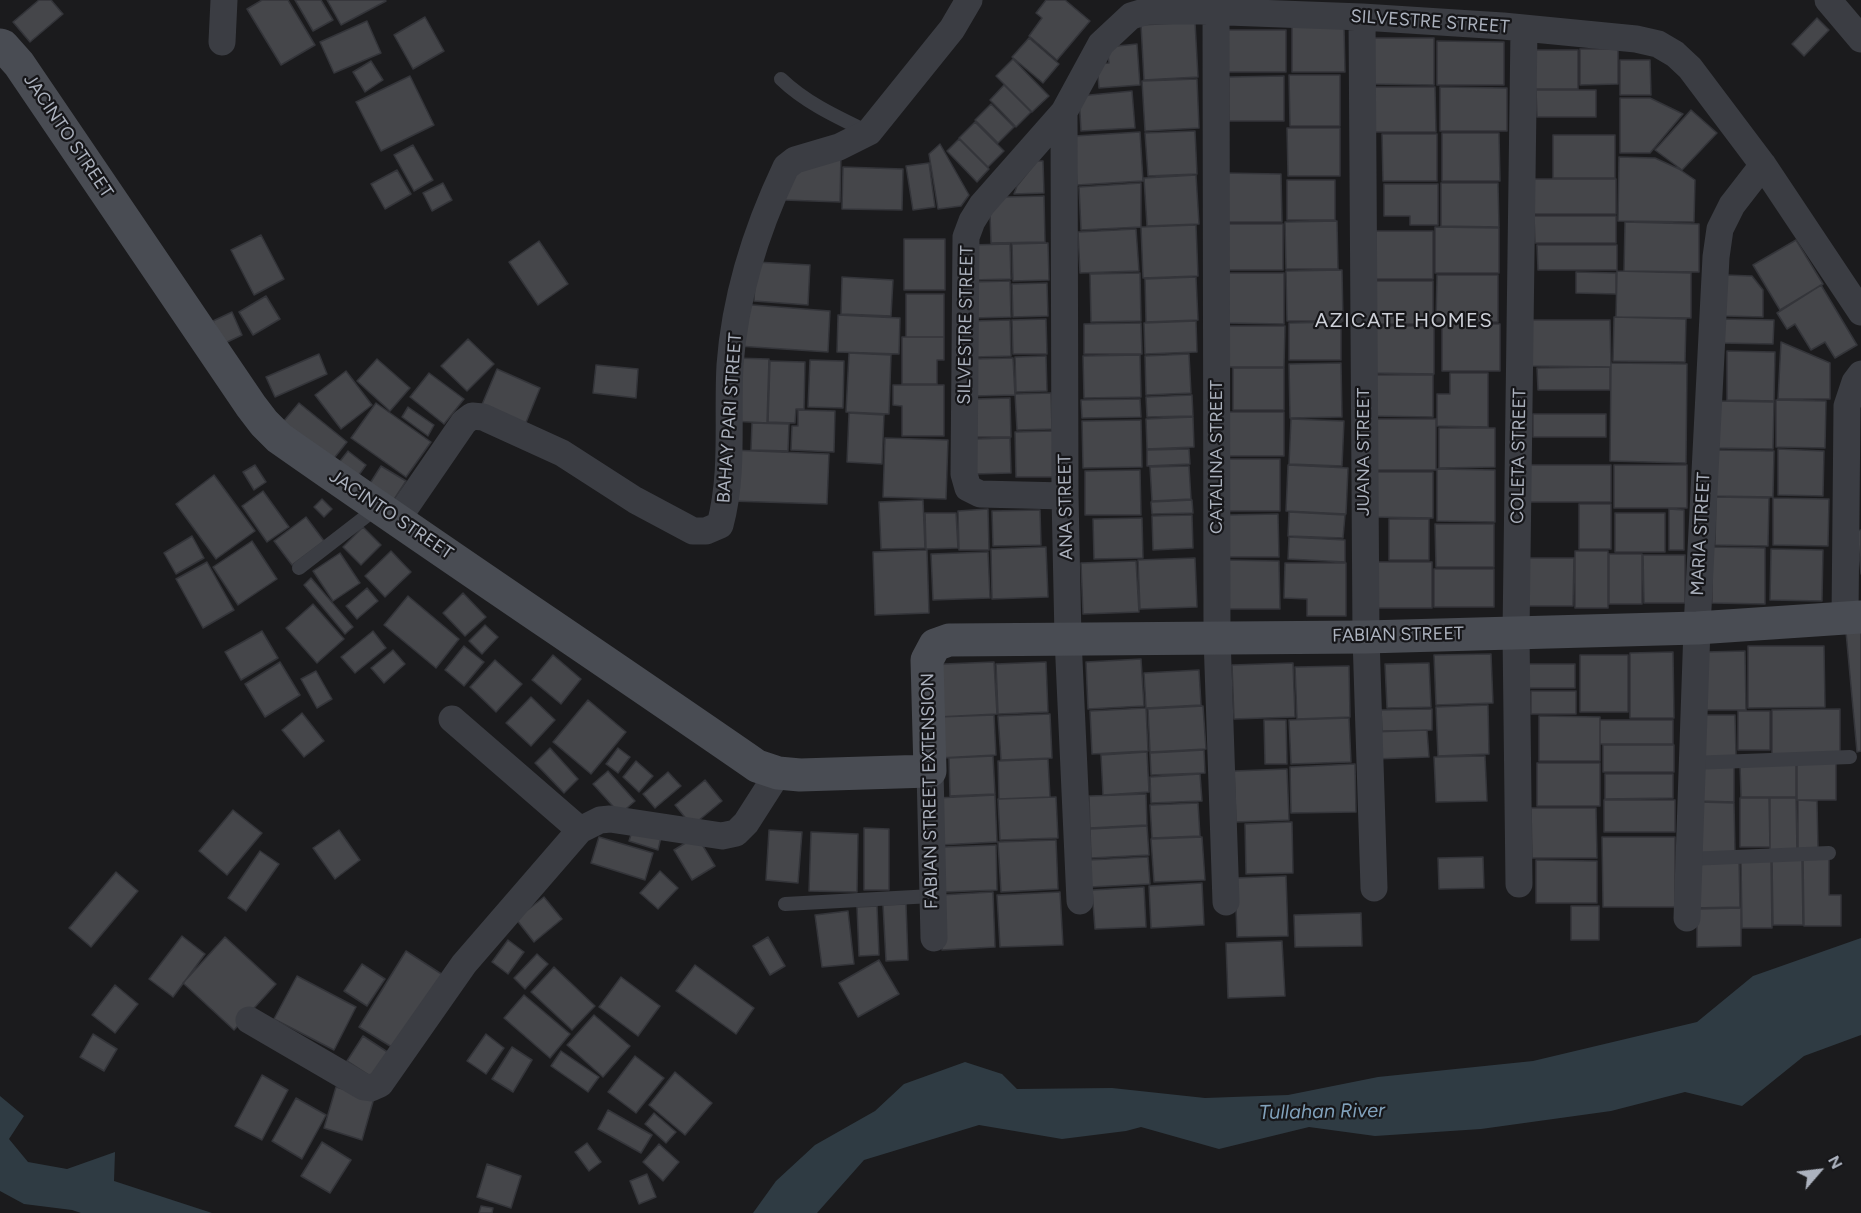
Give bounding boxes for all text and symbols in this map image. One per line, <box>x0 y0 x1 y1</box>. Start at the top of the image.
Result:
street label: SILVESTRE STREET <box>1350 6 1510 38</box>
street label: JACINTO STREET <box>19 70 117 202</box>
street label: SILVESTRE STREET <box>954 245 978 405</box>
district label: AZICATE HOMES <box>1315 309 1493 333</box>
street label: BAHAY PARI STREET <box>713 332 747 504</box>
street label: CATALINA STREET <box>1206 380 1228 534</box>
street label: JUANA STREET <box>1353 388 1375 516</box>
street label: COLETA STREET <box>1507 388 1531 524</box>
street label: ANA STREET <box>1054 454 1078 560</box>
street label: JACINTO STREET <box>325 466 457 564</box>
street label: MARIA STREET <box>1687 472 1715 596</box>
street label: FABIAN STREET <box>1332 623 1464 647</box>
street label: FABIAN STREET EXTENSION <box>917 673 943 909</box>
water label: Tullahan River <box>1259 1099 1385 1125</box>
north arrow <box>1789 1141 1849 1201</box>
text: N <box>1824 1152 1847 1172</box>

